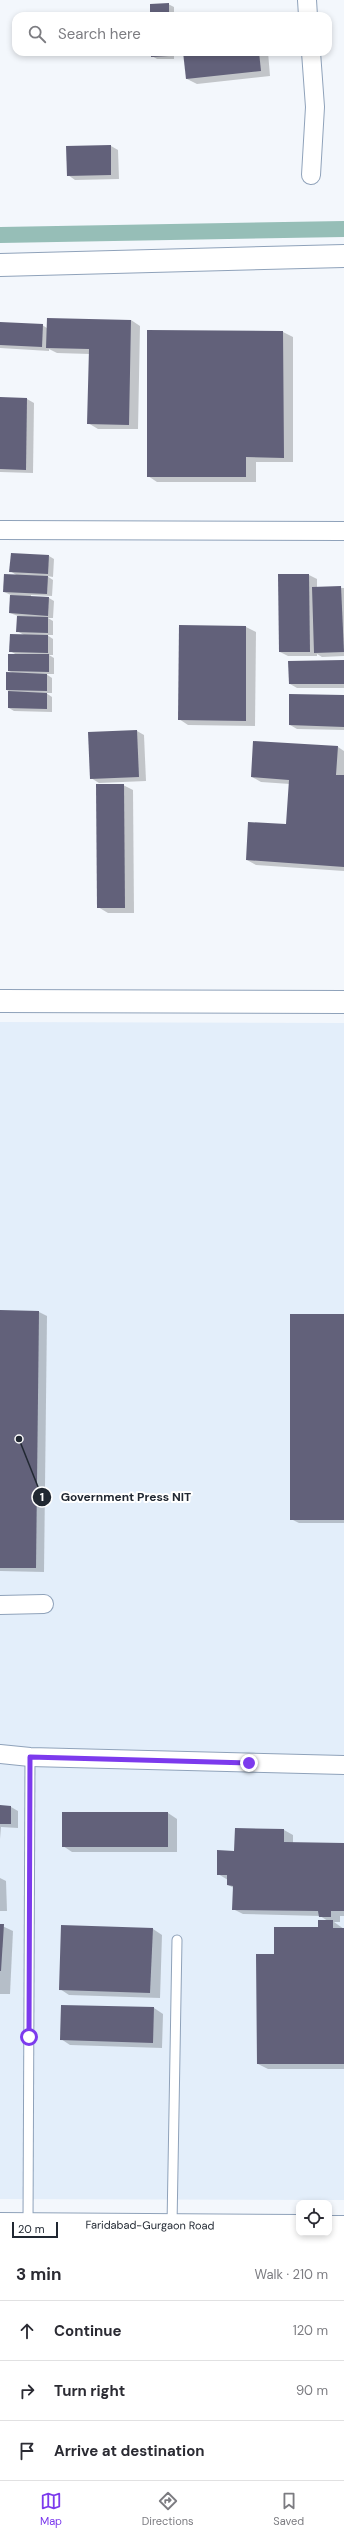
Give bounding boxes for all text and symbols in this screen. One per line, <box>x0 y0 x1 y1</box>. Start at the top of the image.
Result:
search box <box>12 12 332 56</box>
icon: search <box>26 23 48 45</box>
text: Search here <box>58 24 141 44</box>
callout: Government Press NIT <box>32 1485 199 1509</box>
text: 1 <box>40 1489 44 1505</box>
text: Government Press NIT <box>61 1489 191 1505</box>
route end <box>240 1754 258 1772</box>
route start <box>20 2028 38 2046</box>
map controls <box>296 2200 332 2236</box>
button: locate <box>296 2200 332 2236</box>
street label: Faridabad-Gurgaon Road <box>85 2218 215 2232</box>
scale bar <box>12 2220 58 2239</box>
text: 20 m <box>18 2222 44 2236</box>
text: 3 min <box>16 2263 61 2285</box>
text: Walk · 210 m <box>255 2266 328 2283</box>
icon: ahead <box>16 2320 38 2342</box>
text: Continue <box>54 2321 122 2341</box>
text: 120 m <box>293 2322 328 2339</box>
icon: right <box>16 2380 38 2402</box>
text: Turn right <box>54 2381 125 2401</box>
text: 90 m <box>296 2382 328 2399</box>
icon: arrive <box>16 2440 38 2462</box>
text: Arrive at destination <box>54 2441 205 2461</box>
tab: Map <box>40 2490 62 2528</box>
tab: Directions <box>142 2490 194 2528</box>
tab: Saved <box>273 2490 304 2528</box>

